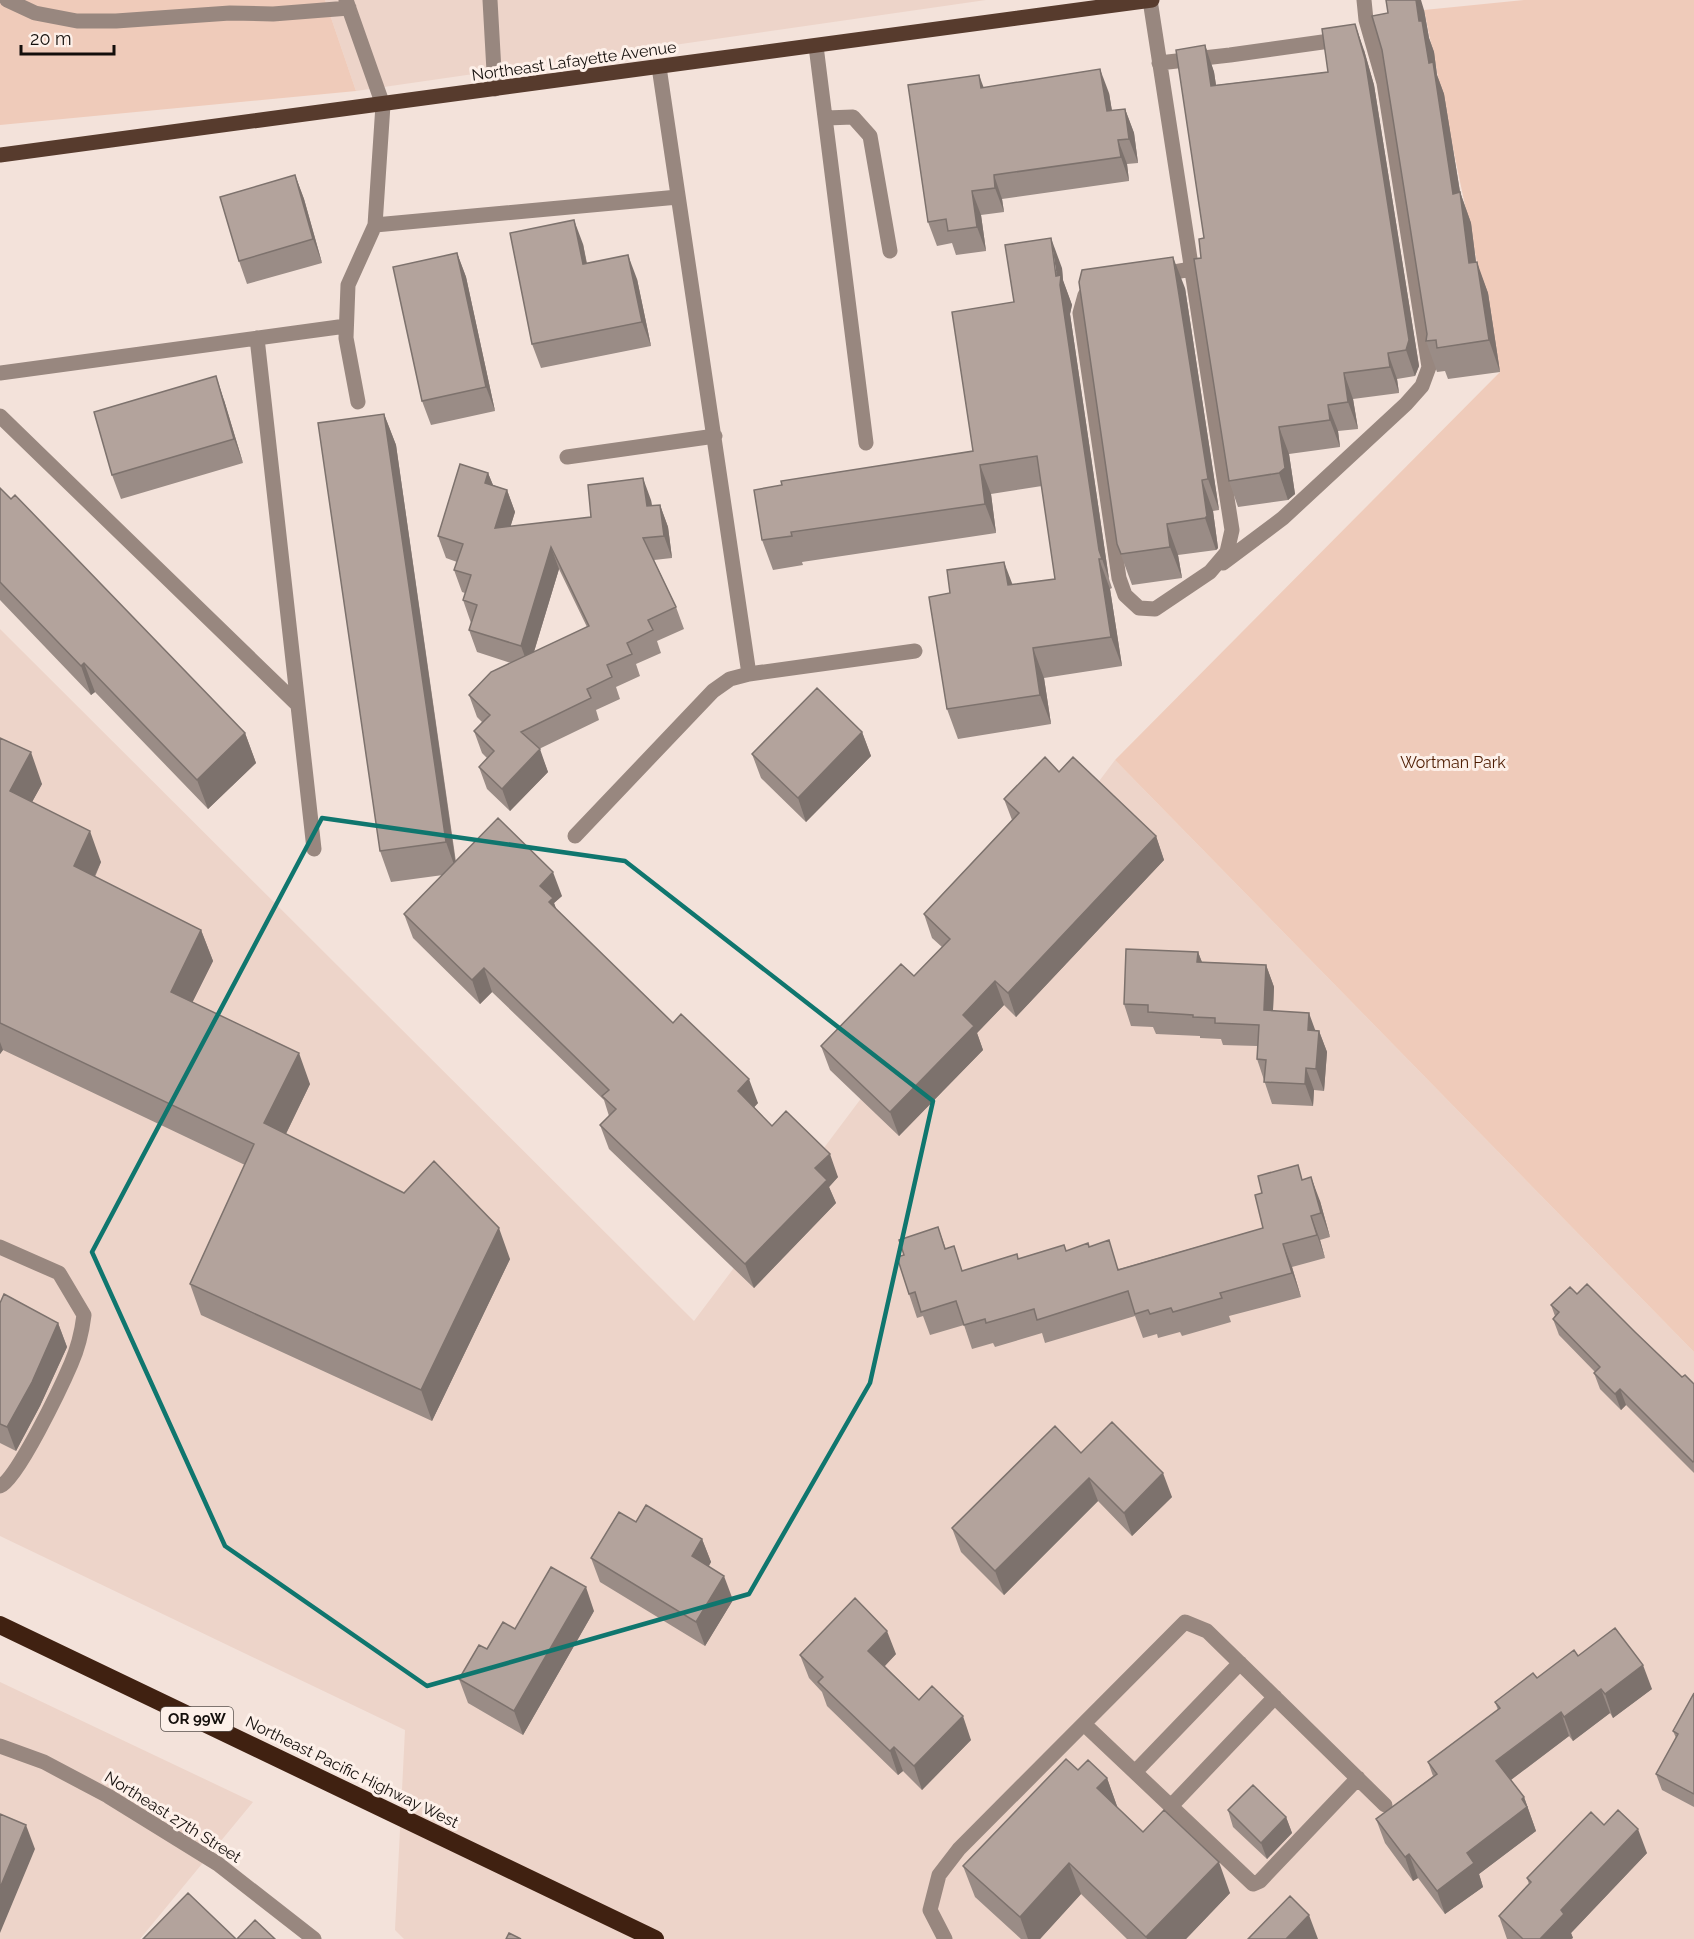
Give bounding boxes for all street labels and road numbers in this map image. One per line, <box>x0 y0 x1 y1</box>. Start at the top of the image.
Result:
street label: Northeast Lafayette Avenue <box>470 37 678 85</box>
road number: OR 99W <box>161 1707 233 1731</box>
street label: Northeast Pacific Highway West <box>242 1712 462 1832</box>
street label: Northeast 27th Street <box>101 1767 245 1867</box>

